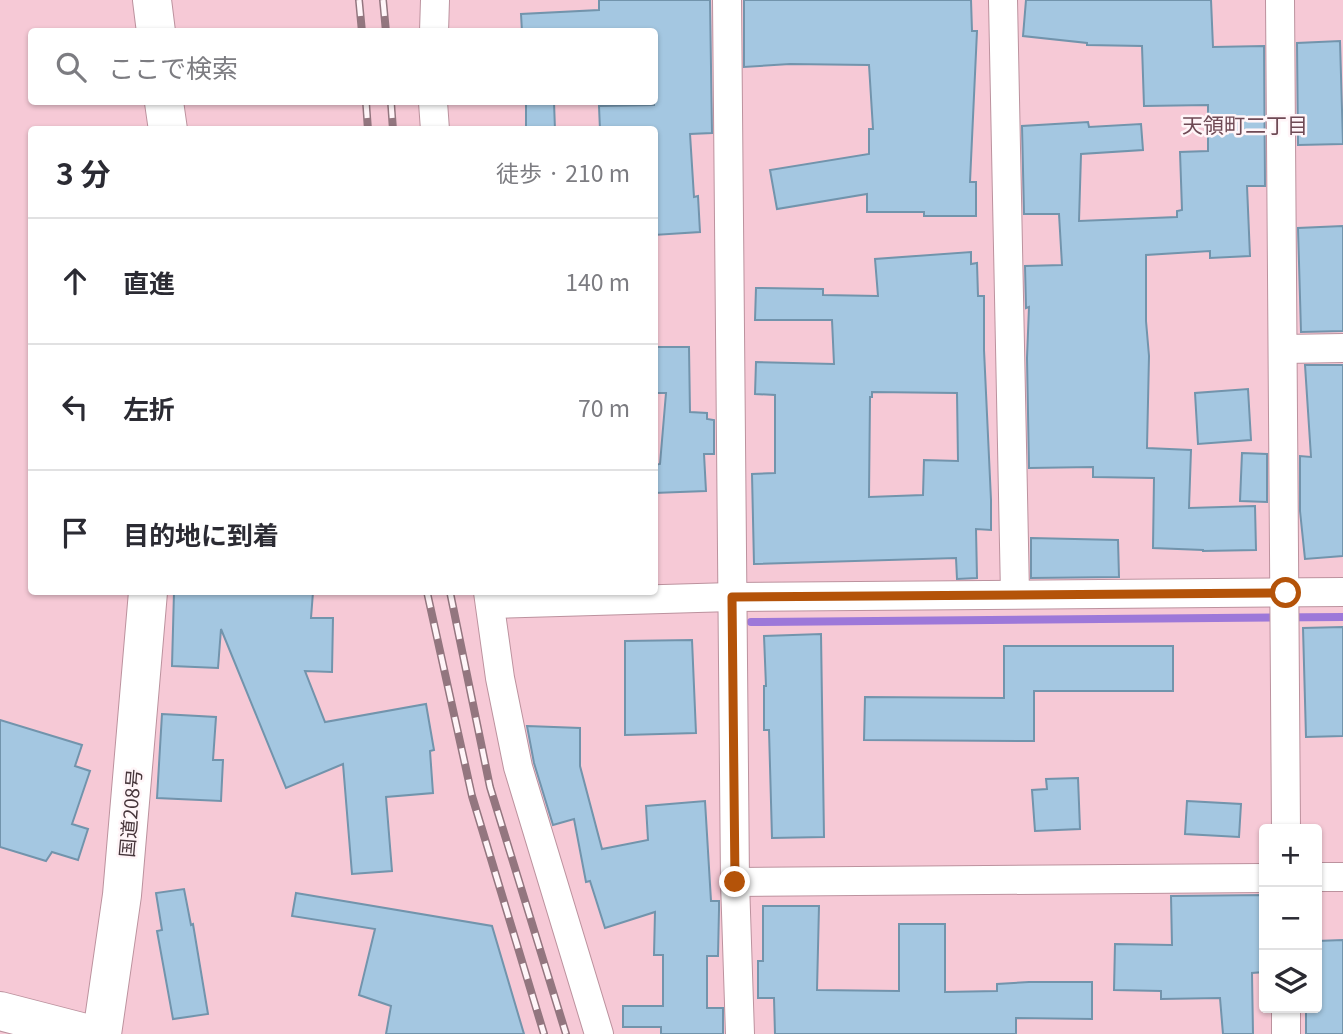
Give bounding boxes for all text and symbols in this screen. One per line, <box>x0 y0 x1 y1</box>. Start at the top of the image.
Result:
search box <box>28 28 658 105</box>
icon: search <box>52 48 90 86</box>
text: ここで検索 <box>108 48 238 85</box>
district label: 天領町二丁目 <box>1182 109 1308 139</box>
text: 3 分 <box>56 150 111 194</box>
text: 徒歩 · 210 m <box>496 155 630 189</box>
icon: ahead <box>56 262 94 300</box>
text: 直進 <box>123 263 175 300</box>
text: 140 m <box>565 264 630 298</box>
icon: left <box>56 388 94 426</box>
text: 左折 <box>123 389 175 426</box>
text: 70 m <box>578 390 630 424</box>
icon: arrive <box>56 514 94 552</box>
text: 目的地に到着 <box>123 515 279 552</box>
route start <box>1270 577 1301 608</box>
street label: 国道208号 <box>112 768 146 858</box>
map controls <box>1259 824 1322 1013</box>
button: + <box>1259 824 1322 887</box>
route end <box>719 866 750 897</box>
button: − <box>1259 887 1322 950</box>
button: layers <box>1259 950 1322 1013</box>

